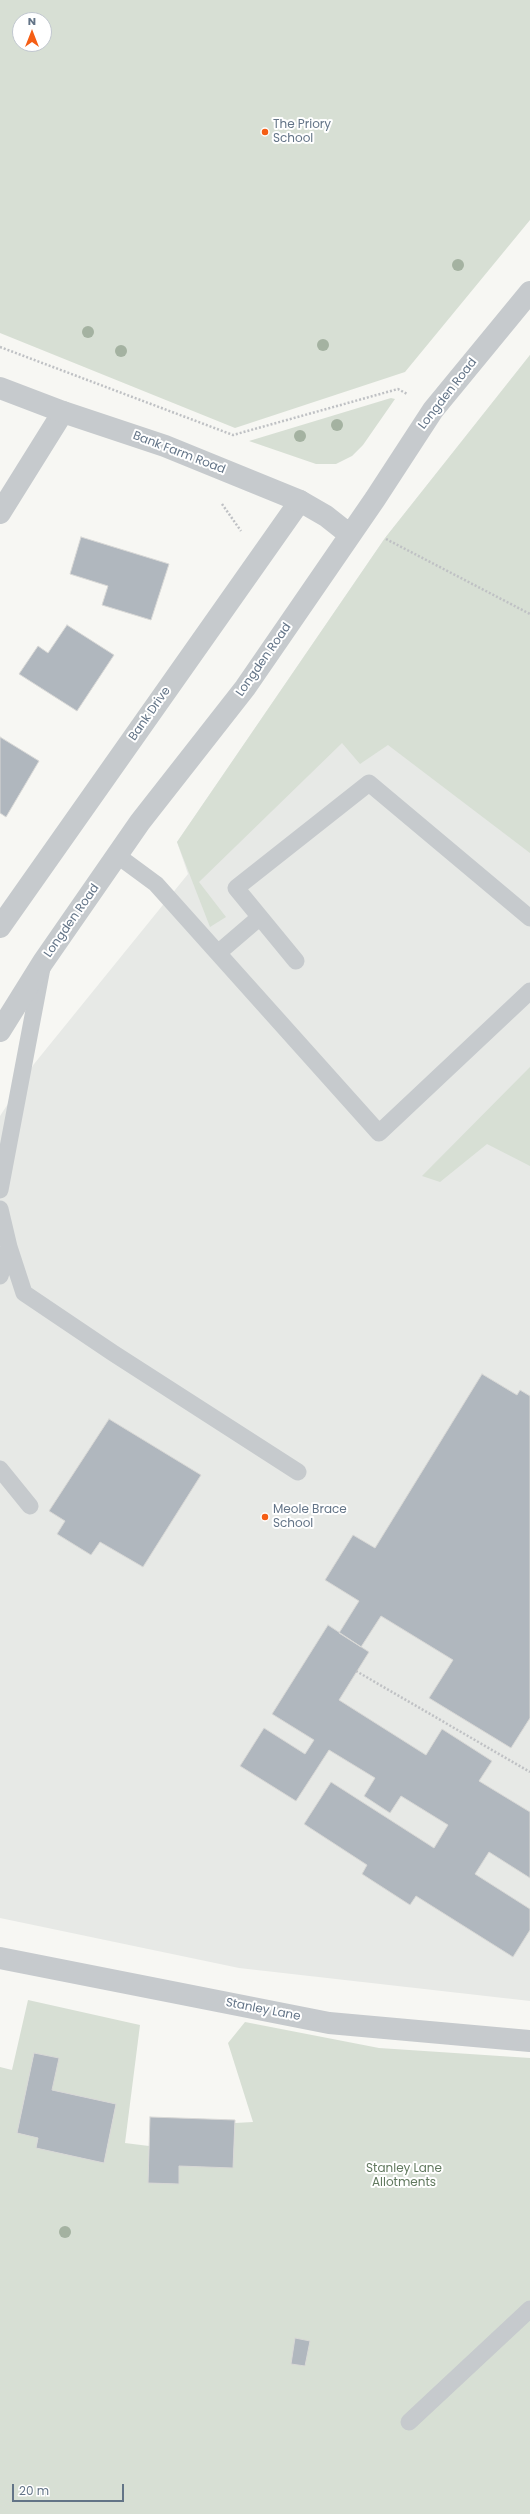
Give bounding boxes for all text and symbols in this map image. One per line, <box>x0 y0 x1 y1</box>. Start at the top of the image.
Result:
north arrow <box>12 12 52 52</box>
text: N <box>28 13 36 29</box>
place label: The Priory School <box>273 118 331 146</box>
marker: The Priory School <box>260 127 270 137</box>
street label: Longden Road <box>416 356 480 432</box>
street label: Bank Farm Road <box>131 429 227 477</box>
street label: Longden Road <box>233 621 295 699</box>
street label: Bank Drive <box>126 684 174 744</box>
street label: Longden Road <box>41 882 103 960</box>
place label: Meole Brace School <box>273 1503 347 1531</box>
marker: Meole Brace School <box>260 1512 270 1522</box>
street label: Stanley Lane <box>224 1996 302 2024</box>
park label: Stanley Lane Allotments <box>366 2162 442 2190</box>
scale bar <box>14 2476 126 2502</box>
text: 20 m <box>19 2482 49 2499</box>

